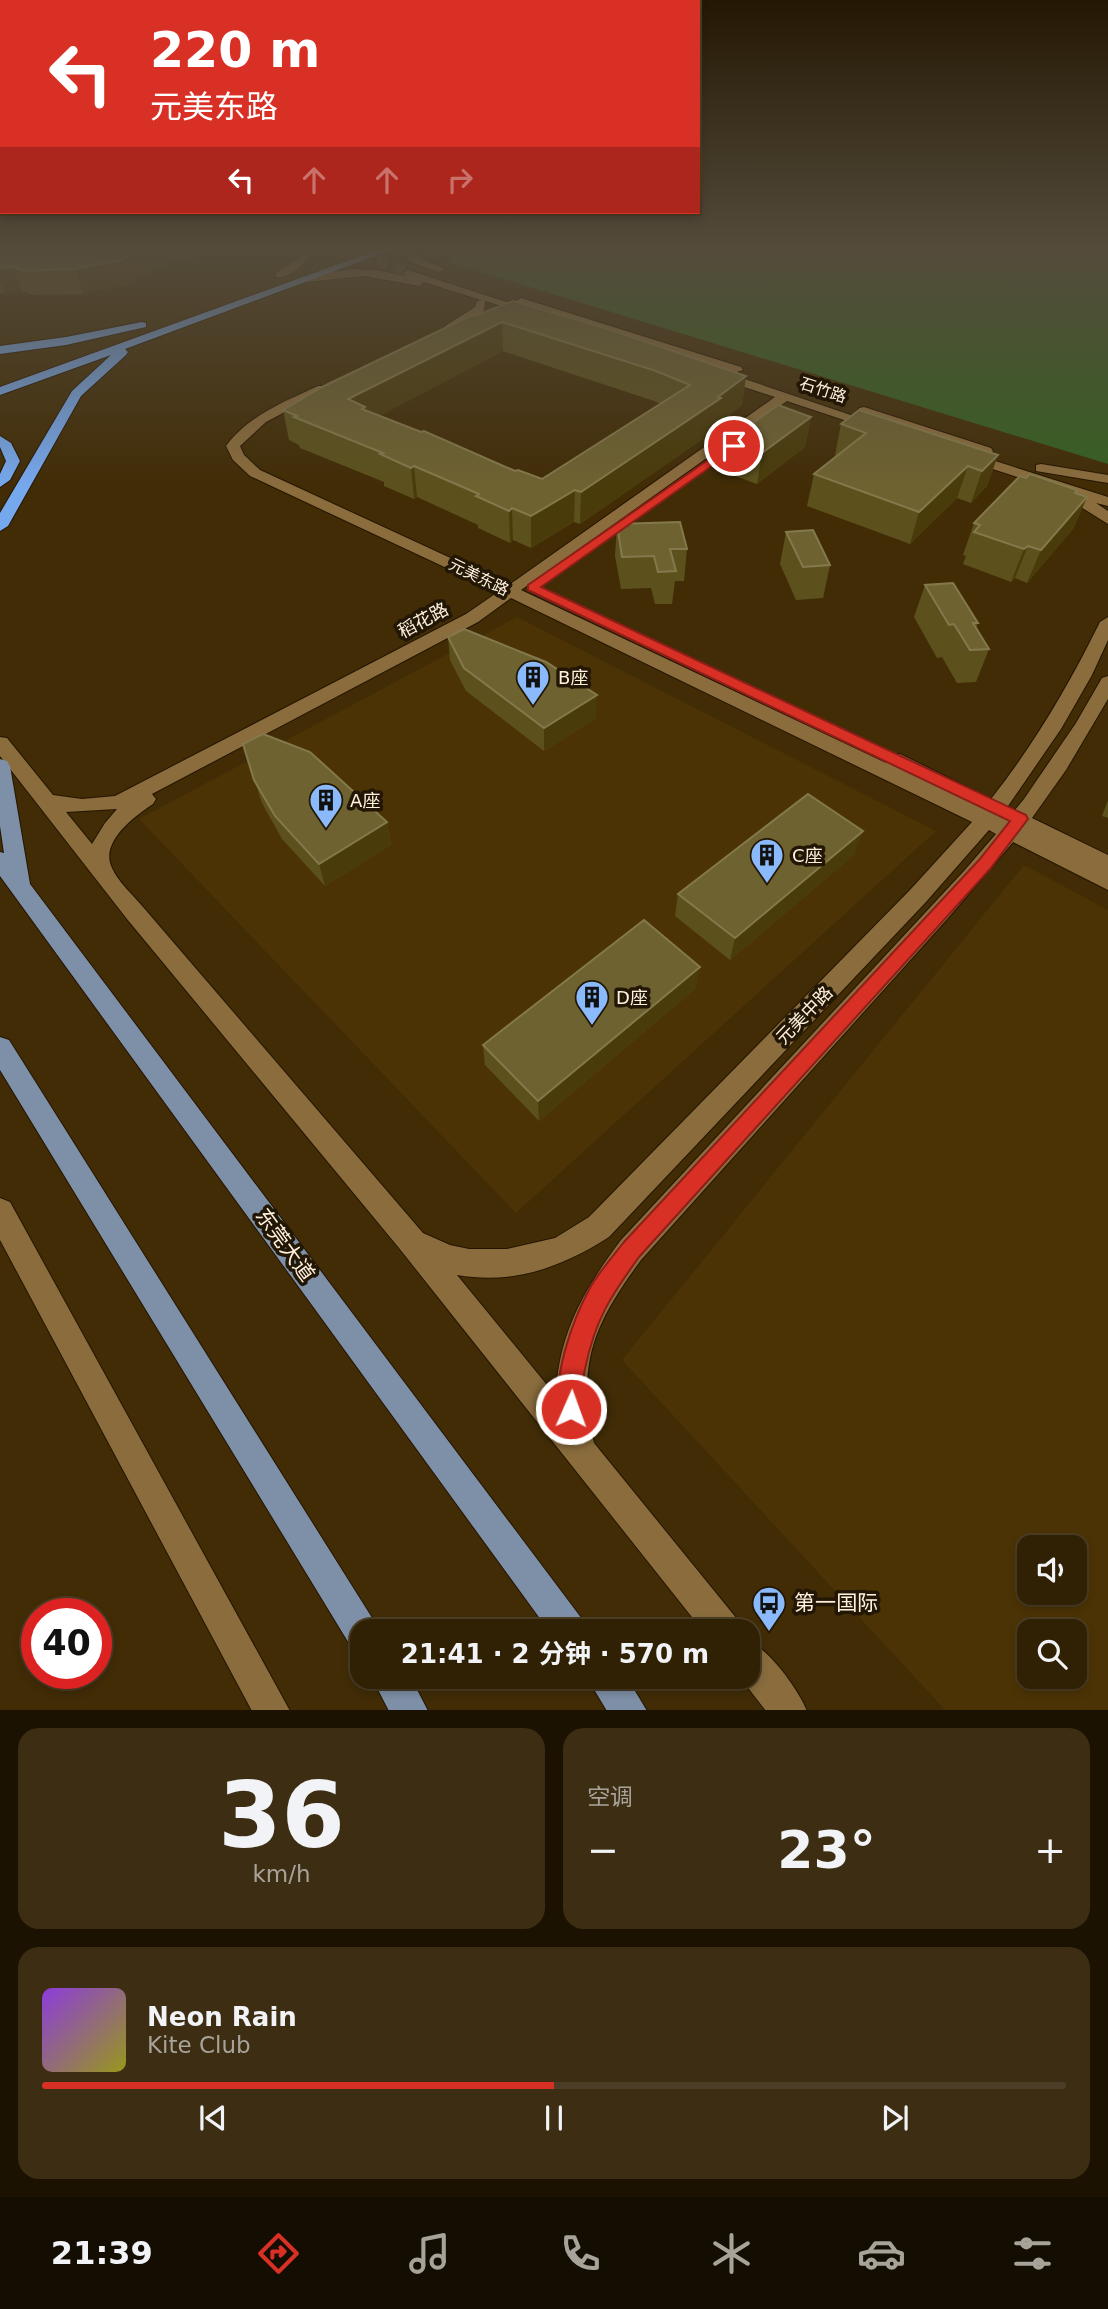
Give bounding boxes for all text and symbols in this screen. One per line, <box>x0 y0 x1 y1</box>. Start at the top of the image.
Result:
text: 220 m <box>150 22 320 79</box>
icon: left <box>35 28 126 119</box>
text: 元美东路 <box>150 88 278 126</box>
icon: left <box>222 161 260 199</box>
icon: ahead <box>295 161 333 199</box>
icon: ahead <box>368 161 406 199</box>
icon: right <box>441 161 479 199</box>
street label: 石竹路 <box>797 374 849 406</box>
pin <box>704 416 764 476</box>
icon: arrive <box>715 427 753 465</box>
street label: 元美东路 <box>446 554 512 600</box>
street label: 稻花路 <box>394 598 452 642</box>
building icon: B座 <box>514 658 552 707</box>
place label: B座 <box>558 667 588 688</box>
building icon: A座 <box>307 781 345 830</box>
place label: A座 <box>350 790 380 811</box>
building icon: C座 <box>748 836 786 885</box>
place label: C座 <box>792 845 823 866</box>
building icon: D座 <box>573 978 611 1027</box>
street label: 元美中路 <box>771 982 837 1048</box>
place label: D座 <box>616 987 648 1008</box>
street label: 东莞大道 <box>251 1204 319 1286</box>
position arrow <box>534 1372 608 1446</box>
map controls <box>1017 1535 1087 1689</box>
button: sound <box>1017 1535 1087 1605</box>
bus stop icon: 第一国际 <box>750 1584 788 1633</box>
place label: 第一国际 <box>794 1591 878 1615</box>
speed limit sign: 40 <box>21 1598 112 1689</box>
button: search <box>1017 1619 1087 1689</box>
text: 21:41 · 2 分钟 · 570 m <box>401 1639 709 1669</box>
text: 36 <box>218 1763 345 1868</box>
text: 空调 <box>587 1784 633 1810</box>
text: 23° <box>777 1820 876 1880</box>
text: − <box>587 1828 619 1872</box>
text: + <box>1034 1828 1066 1872</box>
text: km/h <box>252 1861 311 1887</box>
text: Neon Rain <box>147 2002 297 2032</box>
text: Kite Club <box>147 2032 251 2058</box>
icon: previous <box>194 2099 232 2137</box>
icon: pause <box>535 2099 573 2137</box>
icon: next <box>876 2099 914 2137</box>
icon: directions <box>254 2229 303 2278</box>
icon: music <box>405 2229 454 2278</box>
icon: phone <box>556 2229 605 2278</box>
icon: climate <box>707 2229 756 2278</box>
icon: car <box>857 2229 906 2278</box>
icon: filters <box>1008 2229 1057 2278</box>
text: 21:39 <box>51 2234 153 2272</box>

